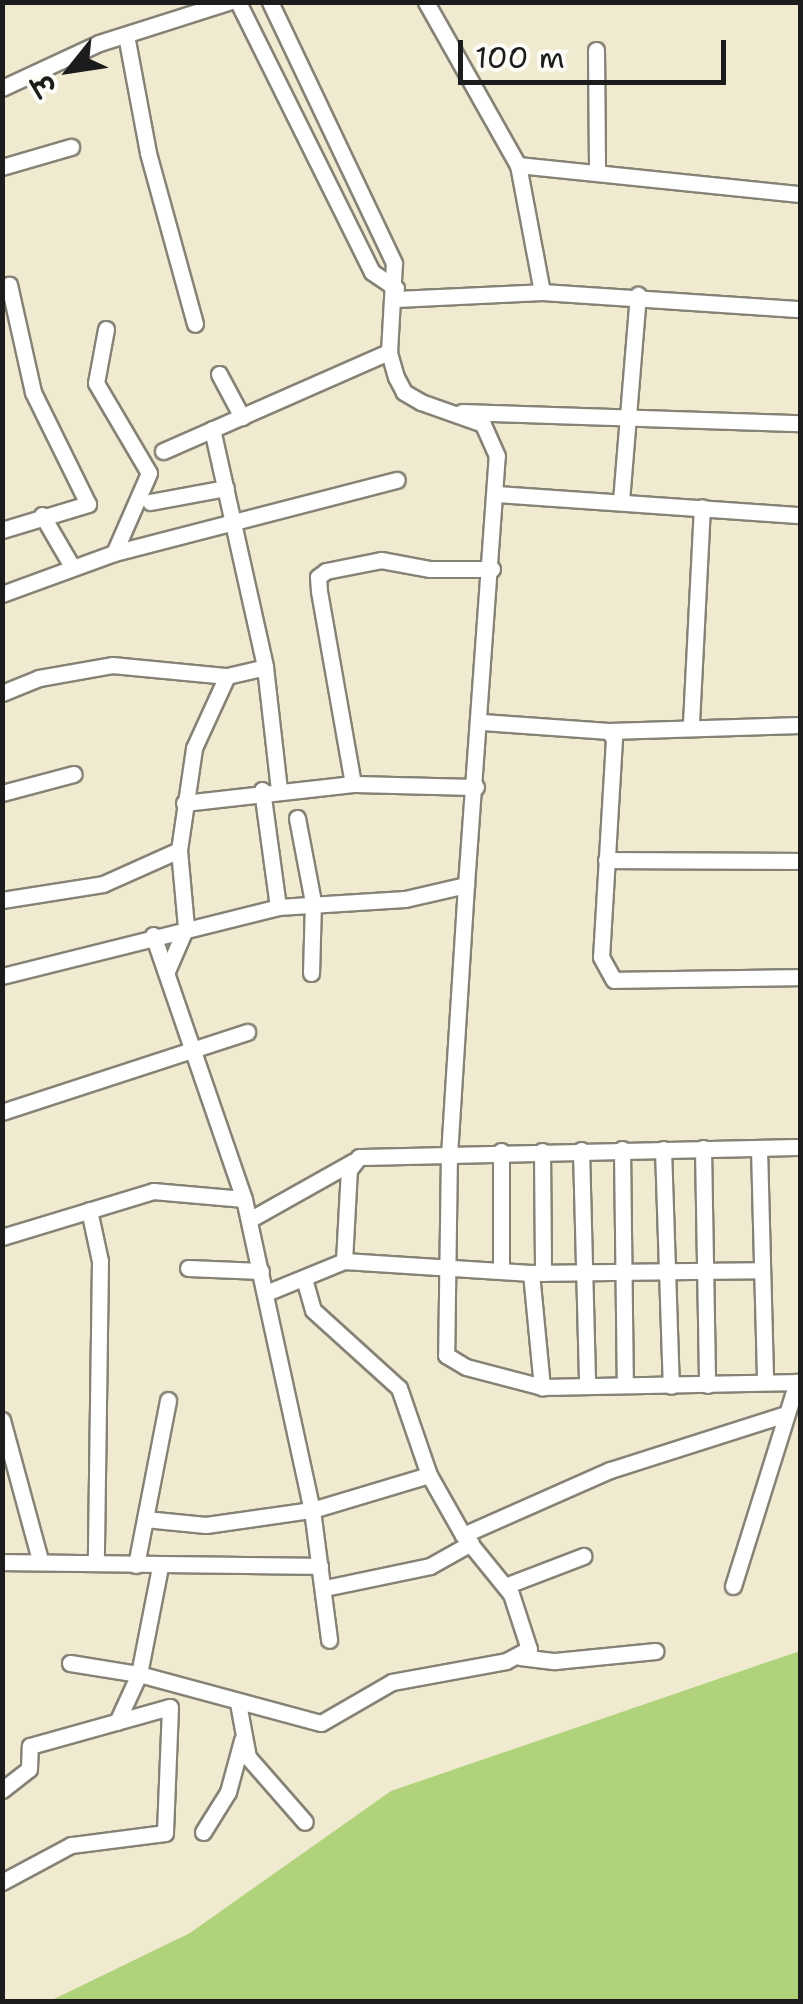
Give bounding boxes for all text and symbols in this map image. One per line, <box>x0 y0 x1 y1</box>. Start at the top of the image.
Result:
north arrow <box>20 20 120 120</box>
scale bar <box>463 20 730 82</box>
text: 100 m <box>475 37 565 78</box>
text: उ <box>23 67 65 103</box>

